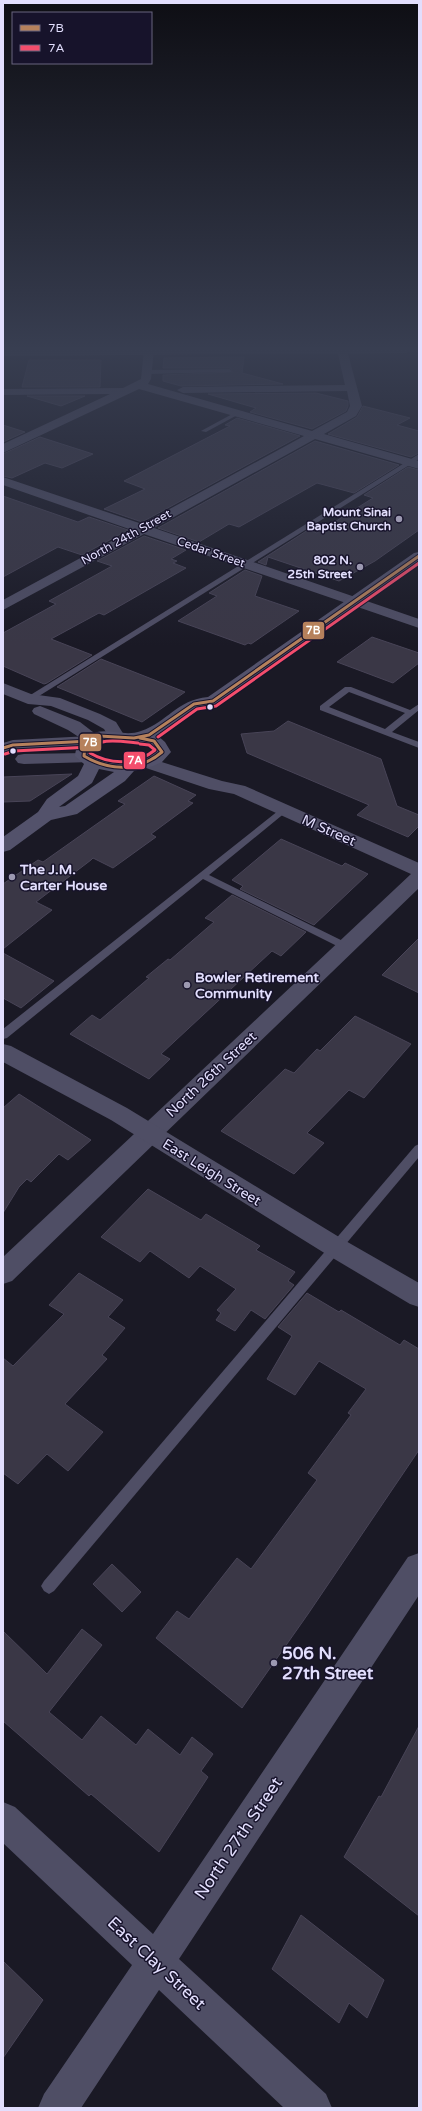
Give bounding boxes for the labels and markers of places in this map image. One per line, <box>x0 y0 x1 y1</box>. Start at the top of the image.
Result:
place label: Mount Sinai Baptist Church <box>306 505 391 534</box>
marker: Mount Sinai Baptist Church <box>394 514 404 524</box>
place label: 802 N. 25th Street <box>288 553 352 581</box>
marker: 802 N. 25th Street <box>355 562 365 572</box>
unlabelled marker <box>205 702 215 712</box>
unlabelled marker <box>8 746 18 756</box>
place label: The J.M. Carter House <box>19 861 107 894</box>
marker: The J.M. Carter House <box>7 872 17 882</box>
place label: Bowler Retirement Community <box>195 969 319 1002</box>
marker: Bowler Retirement Community <box>182 980 192 990</box>
place label: 506 N. 27th Street <box>282 1643 374 1684</box>
marker: 506 N. 27th Street <box>269 1658 279 1668</box>

